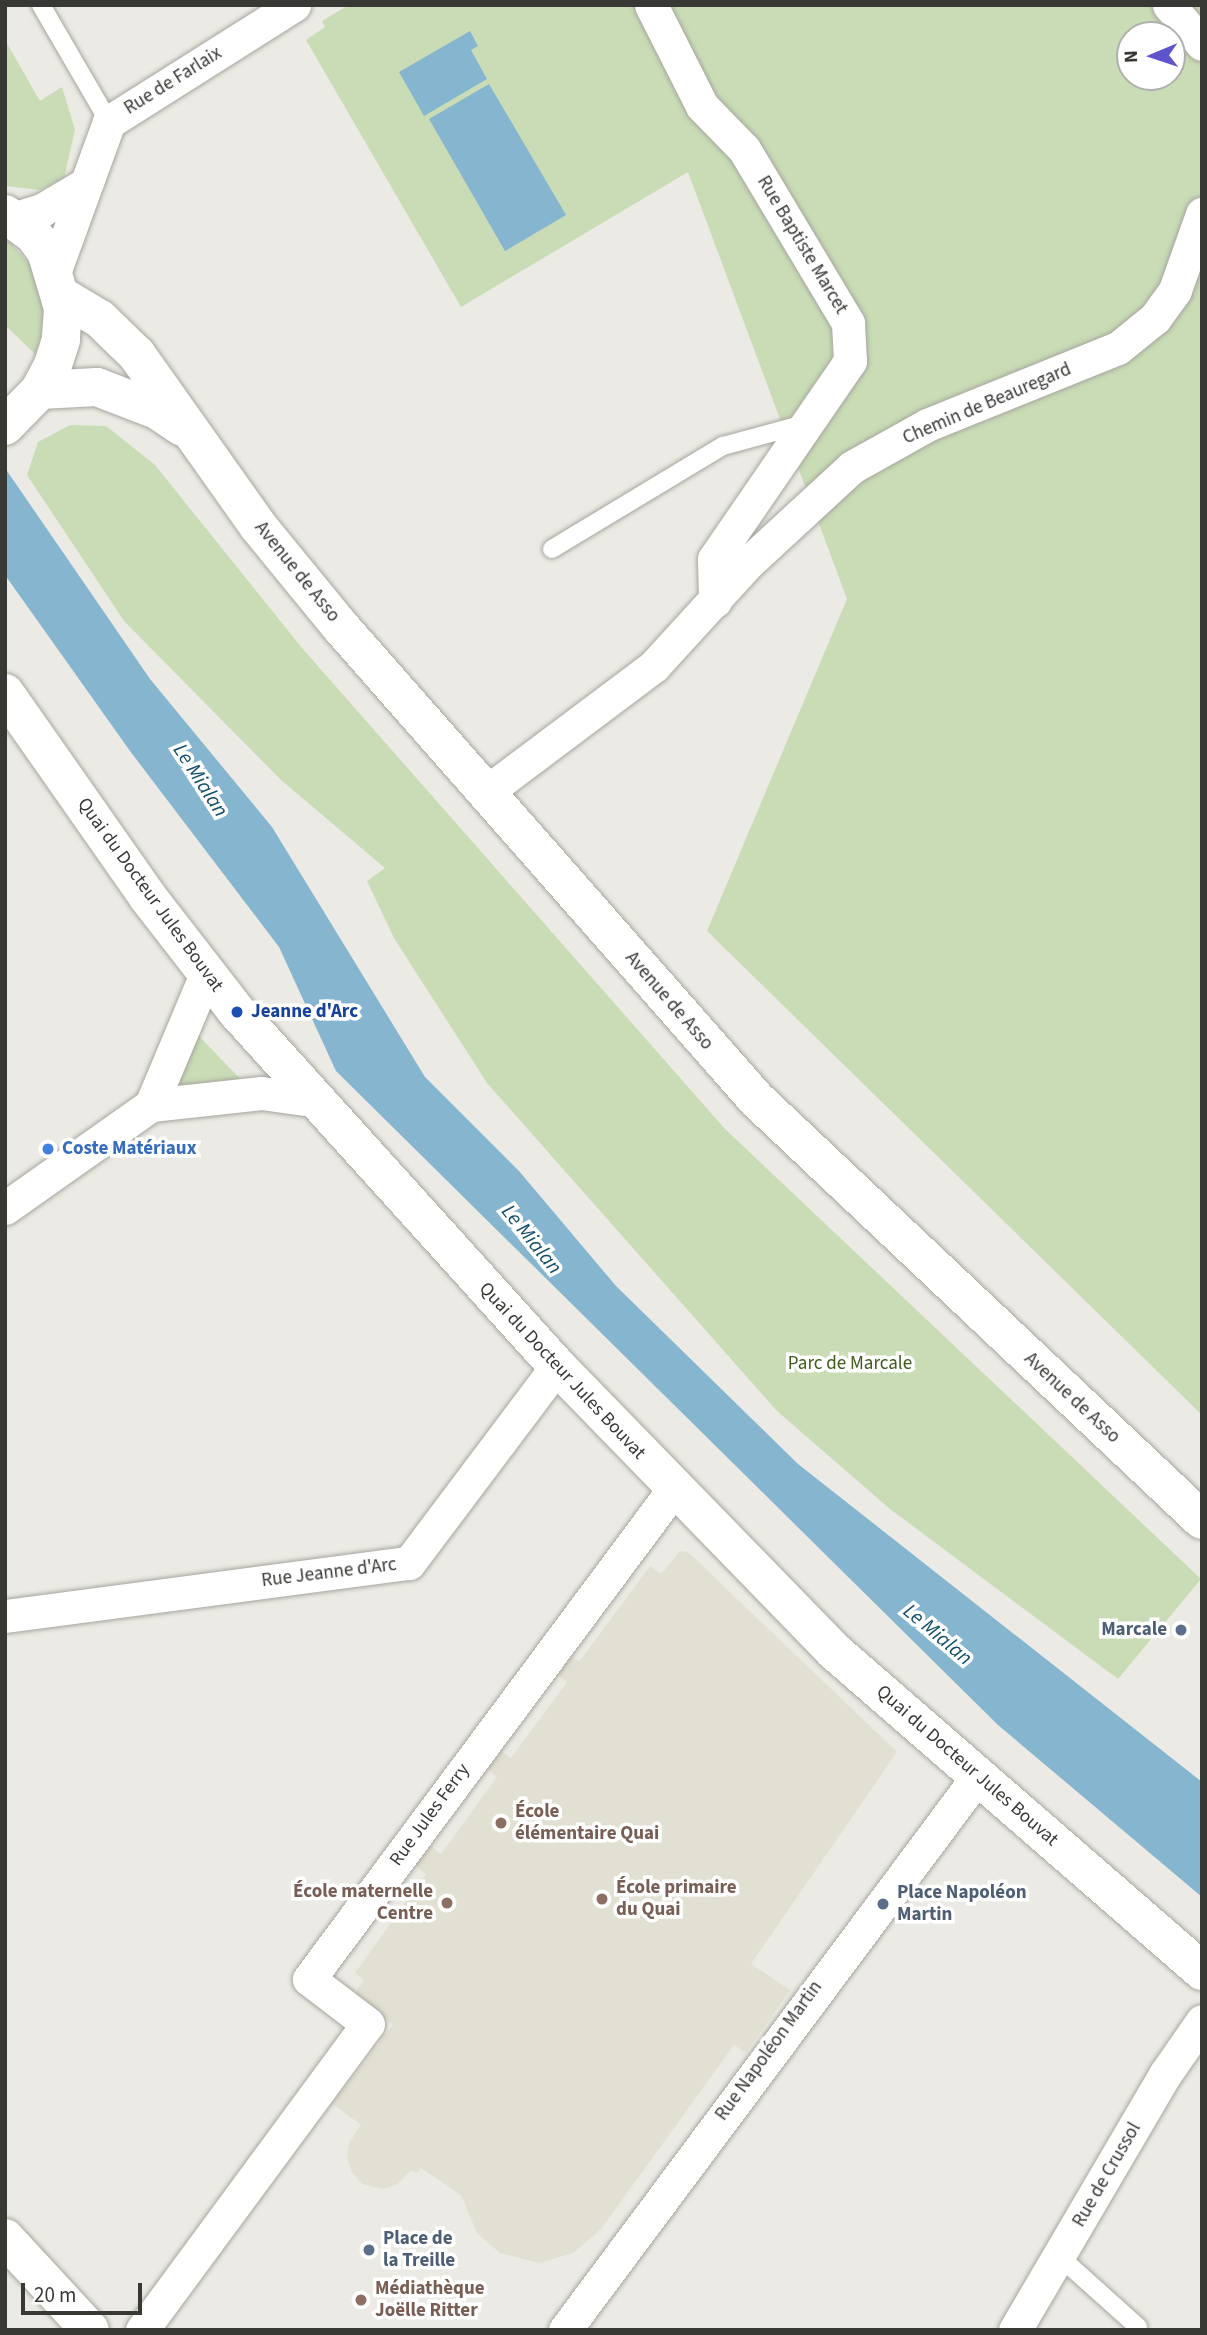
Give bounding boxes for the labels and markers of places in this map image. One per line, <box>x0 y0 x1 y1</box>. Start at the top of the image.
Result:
place label: Jeanne d'Arc <box>251 1001 358 1023</box>
marker: Jeanne d'Arc <box>229 1004 245 1020</box>
place label: Coste Matériaux <box>62 1138 196 1160</box>
marker: Coste Matériaux <box>40 1141 56 1157</box>
place label: Marcale <box>1101 1619 1167 1641</box>
marker: Marcale <box>1173 1622 1189 1638</box>
place label: École élémentaire Quai <box>515 1801 659 1845</box>
marker: École élémentaire Quai <box>493 1815 509 1831</box>
place label: École primaire du Quai <box>616 1877 737 1921</box>
place label: École maternelle Centre <box>293 1881 433 1925</box>
place label: Place Napoléon Martin <box>897 1882 1027 1926</box>
marker: École primaire du Quai <box>594 1891 610 1907</box>
marker: École maternelle Centre <box>439 1895 455 1911</box>
marker: Place Napoléon Martin <box>875 1896 891 1912</box>
place label: Place de la Treille <box>383 2228 455 2272</box>
marker: Place de la Treille <box>361 2242 377 2258</box>
place label: Médiathèque Joëlle Ritter <box>375 2278 485 2322</box>
marker: Médiathèque Joëlle Ritter <box>353 2292 369 2308</box>

